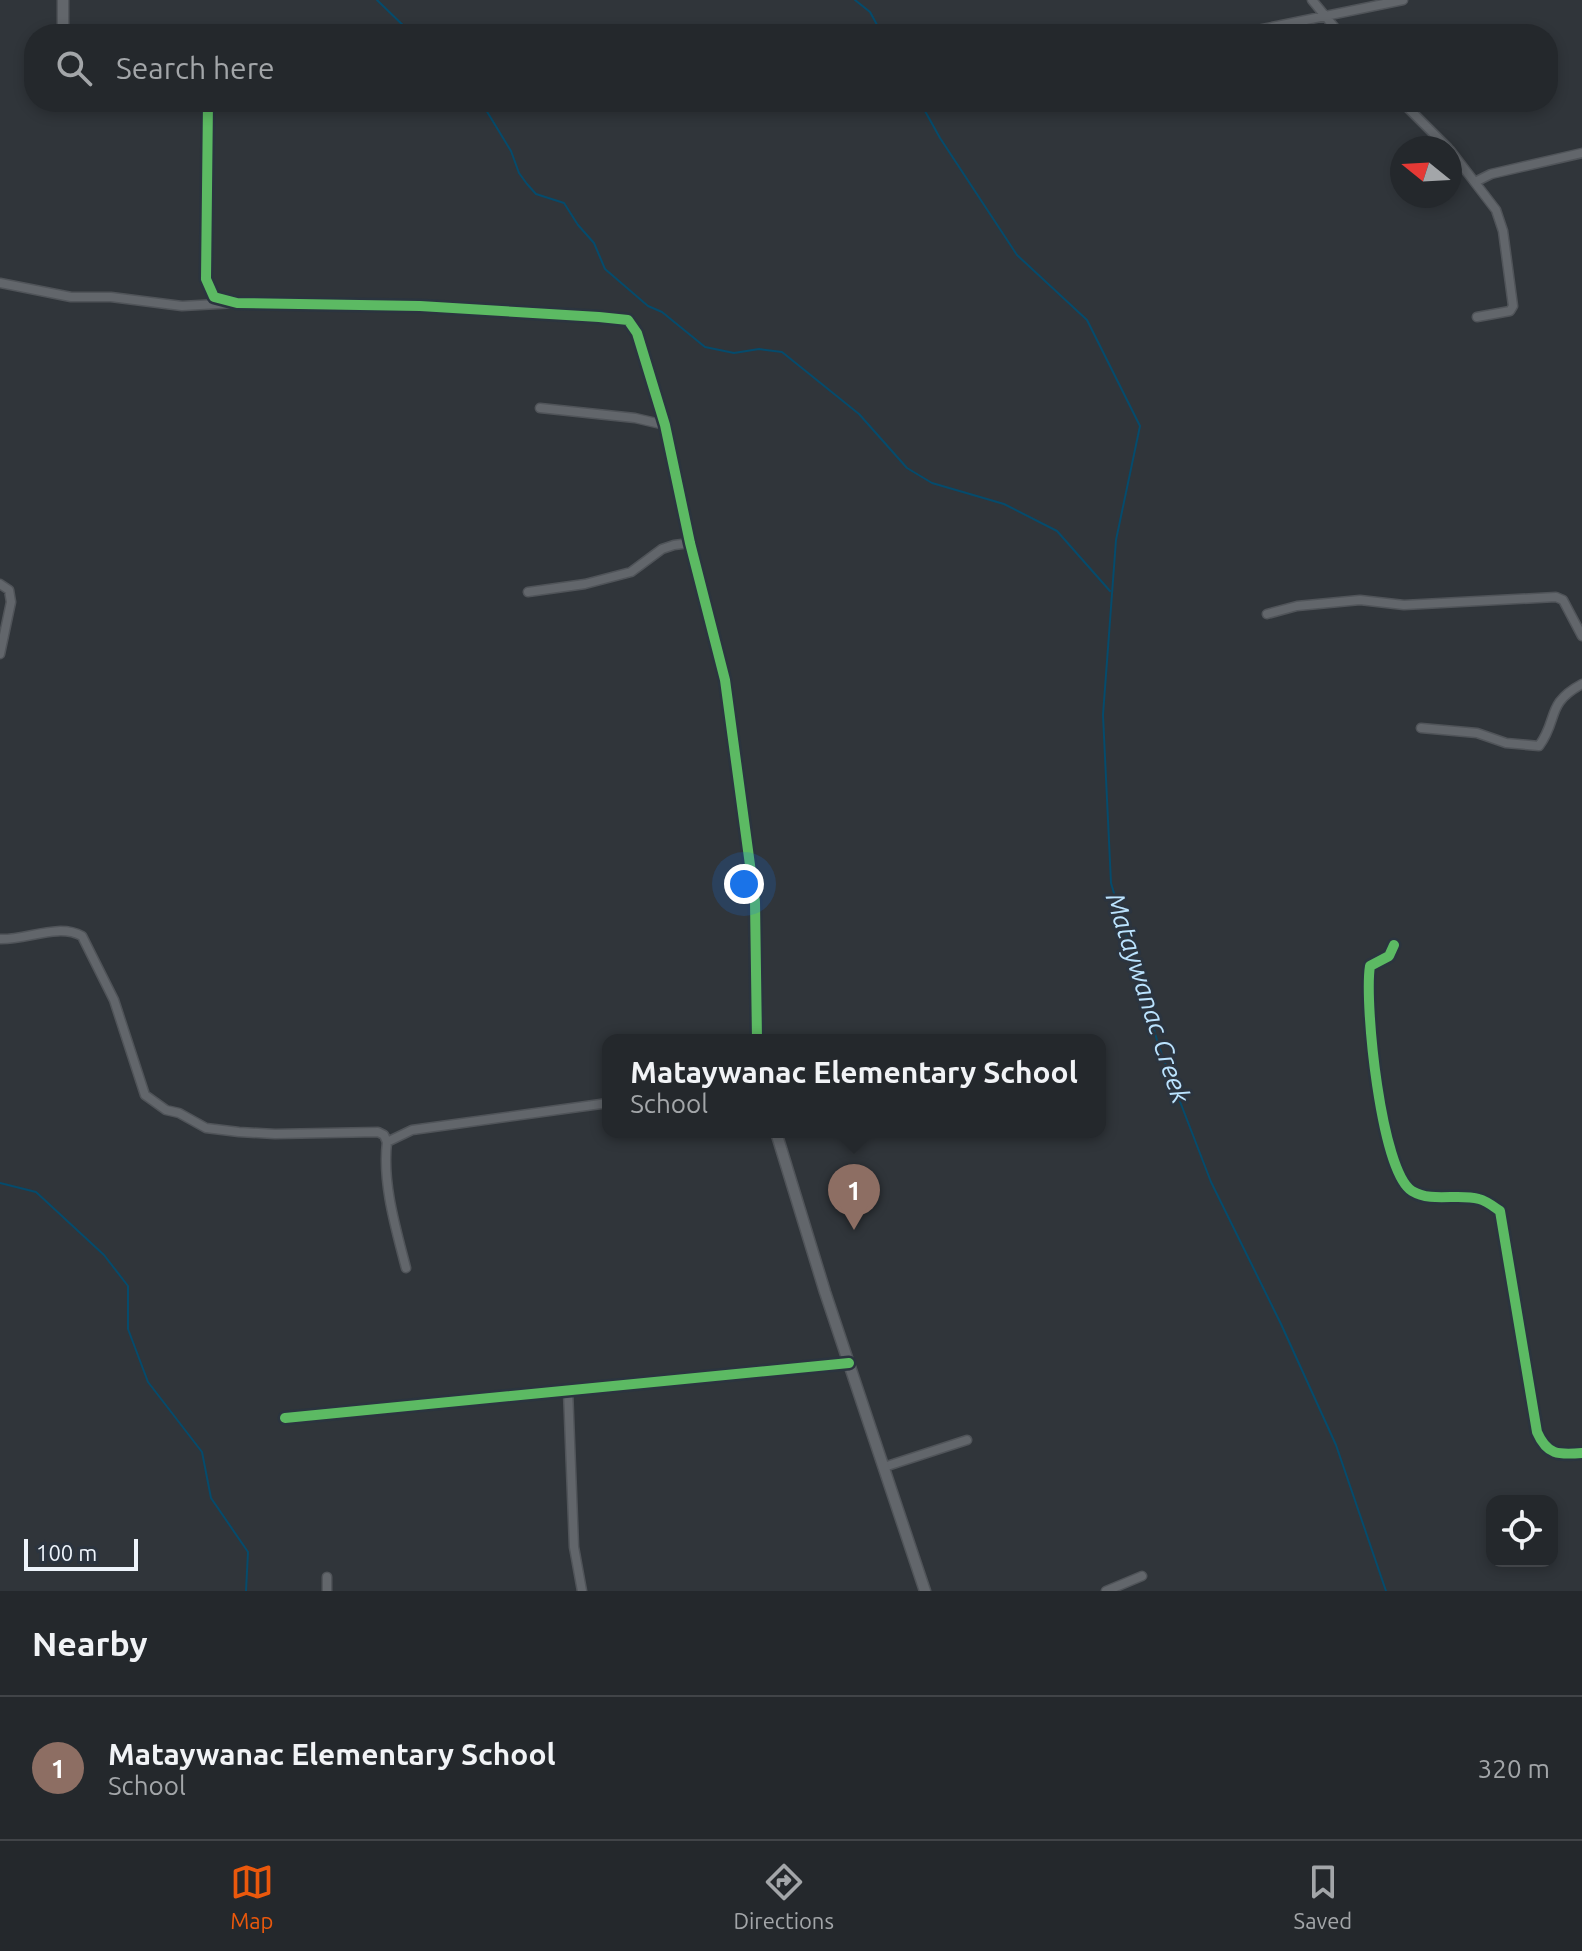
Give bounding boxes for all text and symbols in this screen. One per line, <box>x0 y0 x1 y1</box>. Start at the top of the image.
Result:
search box <box>24 24 1558 112</box>
icon: search <box>52 46 96 90</box>
text: Search here <box>116 51 275 85</box>
north arrow <box>1390 136 1462 208</box>
your location <box>724 864 764 904</box>
water label: Mataywanac Creek <box>1101 889 1196 1107</box>
popup <box>602 1034 1106 1138</box>
text: Mataywanac Elementary School <box>630 1055 1078 1089</box>
text: School <box>630 1089 708 1118</box>
pin: 1 <box>828 1164 880 1230</box>
map controls <box>1486 1495 1558 1567</box>
button: locate <box>1486 1495 1558 1567</box>
scale bar <box>24 1535 138 1571</box>
text: 100 m <box>36 1540 97 1565</box>
text: Nearby <box>32 1624 147 1662</box>
text: Mataywanac Elementary School <box>108 1737 556 1771</box>
text: 1 <box>51 1754 65 1783</box>
text: 320 m <box>1478 1754 1550 1783</box>
text: School <box>108 1771 186 1800</box>
tab: Map <box>230 1860 274 1933</box>
tab: Directions <box>733 1860 834 1933</box>
tab: Saved <box>1294 1860 1352 1933</box>

